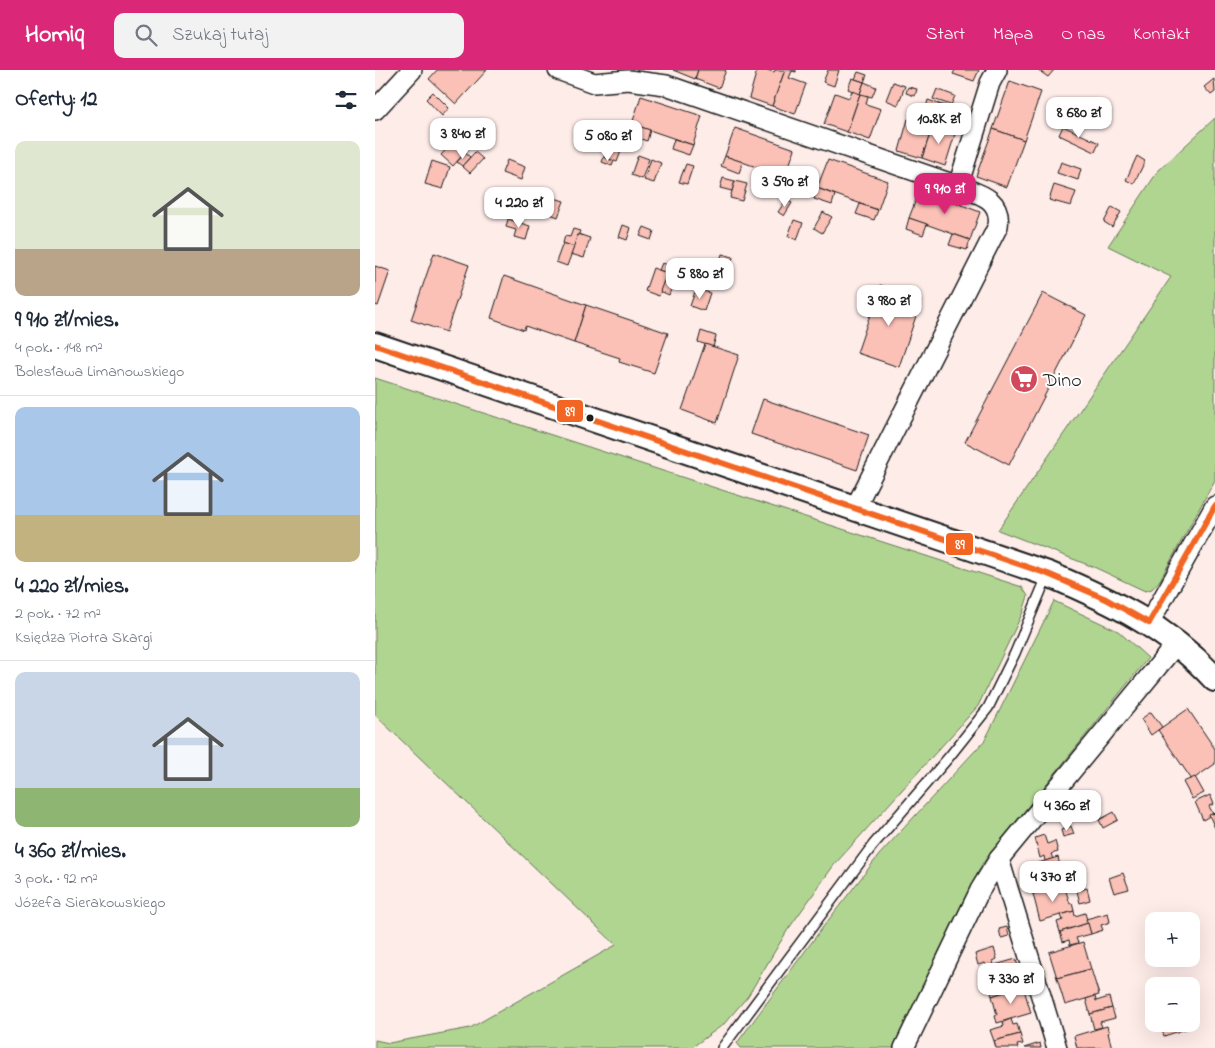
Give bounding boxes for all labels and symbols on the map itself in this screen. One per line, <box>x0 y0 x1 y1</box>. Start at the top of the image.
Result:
pin: 8 680 zł <box>1027 97 1131 139</box>
pin: 10.8K zł <box>887 102 991 145</box>
pin: 3 840 zł <box>411 118 515 160</box>
pin: 5 080 zł <box>556 119 660 162</box>
pin: 3 590 zł <box>733 166 837 208</box>
pin: 9 910 zł <box>893 172 997 215</box>
pin: 4 220 zł <box>467 186 571 229</box>
pin: 5 880 zł <box>648 258 752 300</box>
pin: 3 980 zł <box>837 284 941 327</box>
supermarket icon: Dino <box>1009 364 1039 394</box>
place label: Dino <box>1042 367 1082 396</box>
line badge: 89 <box>556 399 584 423</box>
text: 89 <box>564 402 576 423</box>
unlabelled marker <box>585 413 595 423</box>
line badge: 89 <box>945 532 974 556</box>
text: 89 <box>954 535 966 556</box>
pin: 4 360 zł <box>1015 790 1119 832</box>
pin: 4 370 zł <box>1001 860 1105 903</box>
pin: 7 330 zł <box>959 962 1063 1005</box>

